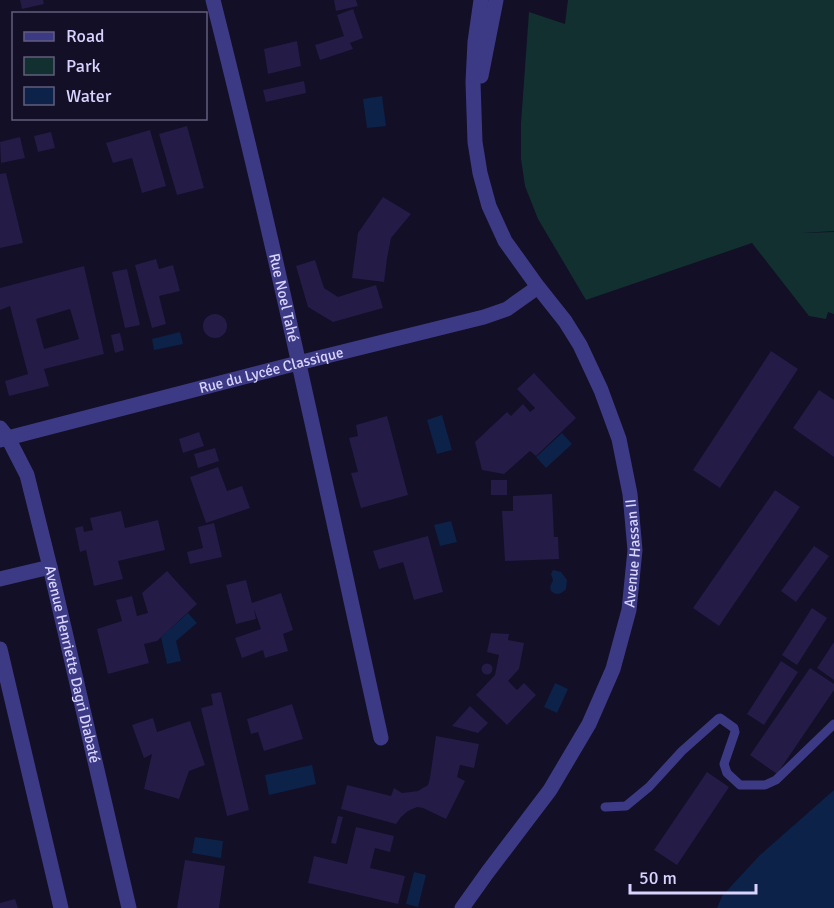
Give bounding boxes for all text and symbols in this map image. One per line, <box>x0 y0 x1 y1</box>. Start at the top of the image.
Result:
legend <box>12 12 207 120</box>
text: Road <box>66 25 105 47</box>
text: Park <box>66 55 101 77</box>
text: Water <box>66 85 112 107</box>
street label: Rue Noel Tahé <box>265 252 303 344</box>
street label: Rue du Lycée Classique <box>197 343 345 397</box>
street label: Avenue Hassan II <box>620 498 644 608</box>
street label: Avenue Henriette Dagri Diabaté <box>41 564 104 765</box>
scale bar <box>630 857 756 895</box>
text: 50 m <box>639 867 677 889</box>

